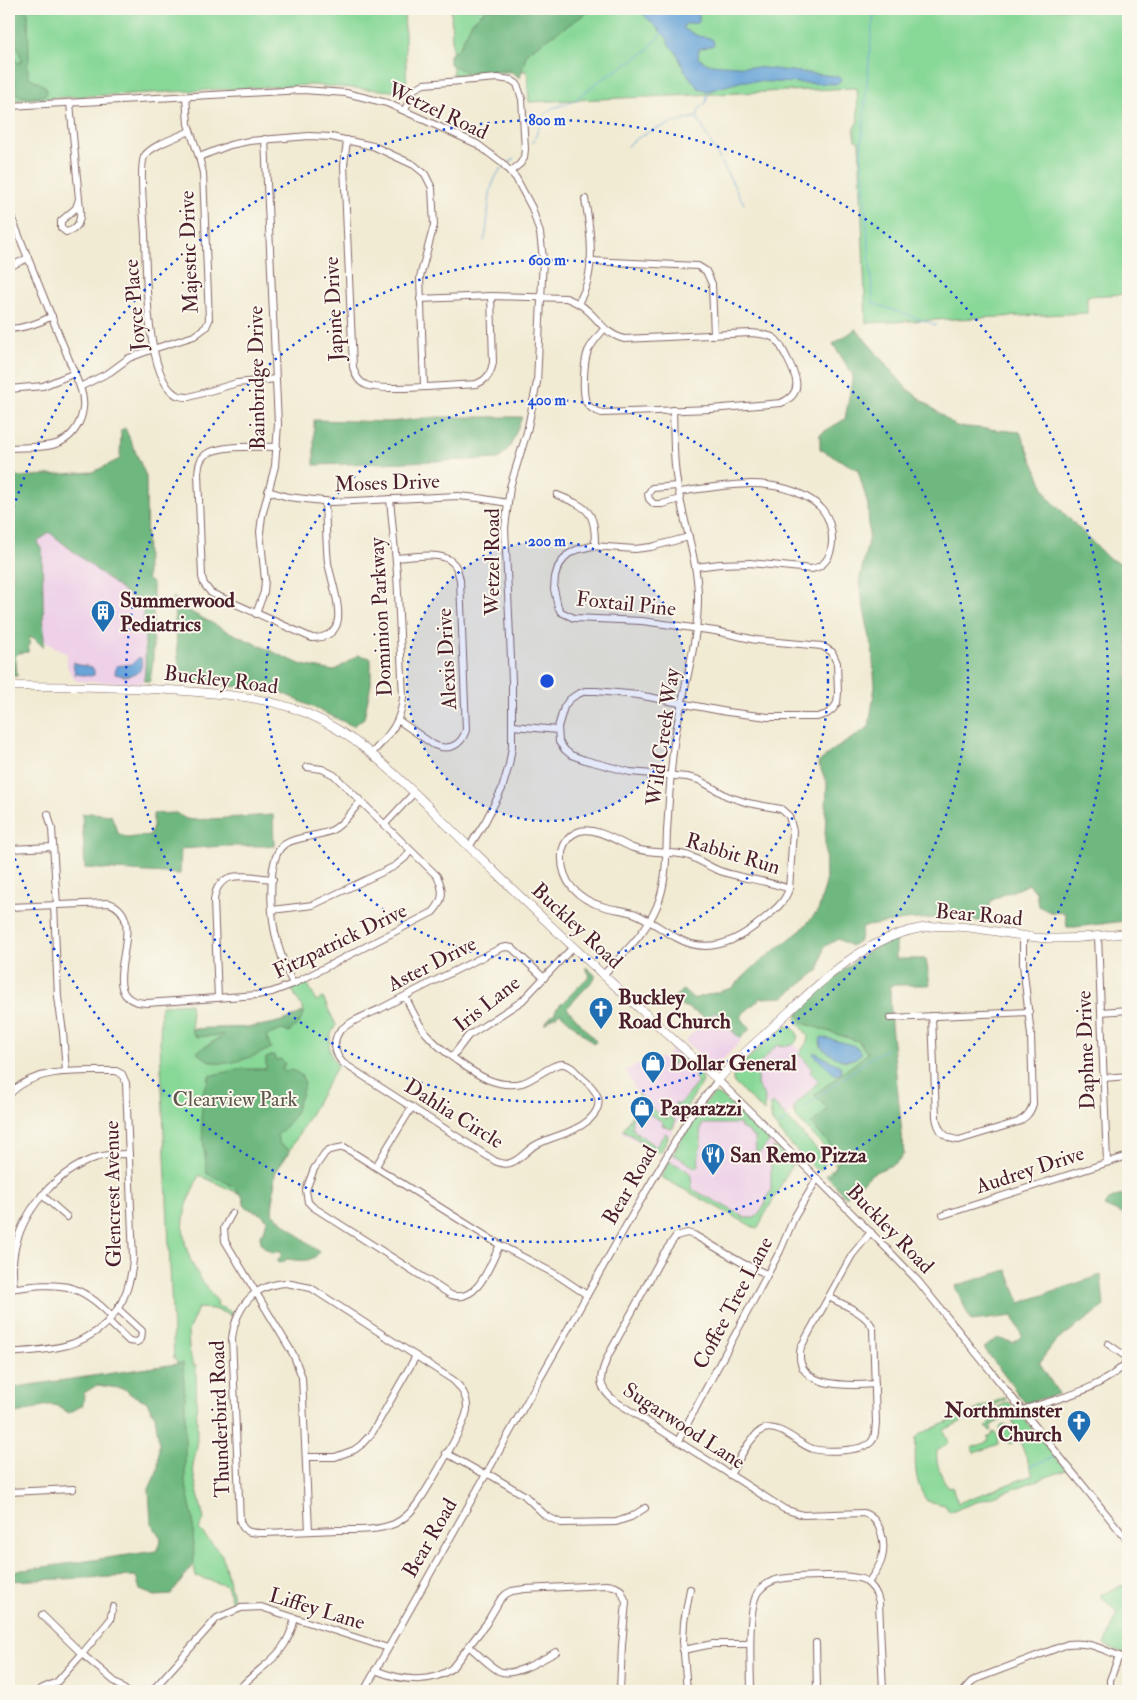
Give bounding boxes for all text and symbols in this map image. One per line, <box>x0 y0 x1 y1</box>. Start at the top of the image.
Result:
street label: Wetzel Road <box>383 76 493 146</box>
text: 800 m <box>528 111 566 130</box>
street label: Majestic Drive <box>173 190 205 314</box>
text: 600 m <box>528 251 566 270</box>
street label: Japine Drive <box>318 256 350 363</box>
street label: Joyce Place <box>118 258 153 353</box>
street label: Bainbridge Drive <box>242 305 272 450</box>
text: 400 m <box>527 391 566 410</box>
street label: Moses Drive <box>334 468 441 498</box>
street label: Wetzel Road <box>479 507 506 617</box>
text: 200 m <box>528 532 566 551</box>
street label: Dominion Parkway <box>363 536 399 697</box>
street label: Foxtail Pine <box>575 585 677 623</box>
place label: Summerwood Pediatrics <box>120 587 236 638</box>
building icon: Summerwood Pediatrics <box>90 599 116 633</box>
street label: Alexis Drive <box>431 607 463 712</box>
street label: Buckley Road <box>162 660 280 700</box>
street label: Wild Creek Way <box>640 665 686 809</box>
centre of rings <box>538 672 556 690</box>
street label: Rabbit Run <box>682 827 784 881</box>
street label: Buckley Road <box>526 877 629 975</box>
street label: Fitzpatrick Drive <box>269 897 412 985</box>
street label: Bear Road <box>934 898 1024 932</box>
street label: Aster Drive <box>382 930 481 998</box>
street label: Iris Lane <box>448 970 526 1038</box>
place label: Buckley Road Church <box>618 984 731 1035</box>
street label: Daphne Drive <box>1070 990 1102 1110</box>
church icon: Buckley Road Church <box>588 996 614 1030</box>
shop icon: Dollar General <box>640 1050 666 1084</box>
place label: Dollar General <box>670 1050 797 1077</box>
street label: Dahlia Circle <box>399 1073 509 1155</box>
park label: Clearview Park <box>172 1086 298 1113</box>
shop icon: Paparazzi <box>629 1095 655 1129</box>
place label: Paparazzi <box>660 1095 742 1122</box>
street label: Glencrest Avenue <box>98 1120 128 1268</box>
street label: Bear Road <box>596 1140 664 1230</box>
street label: Audrey Drive <box>971 1140 1088 1201</box>
restaurant icon: San Remo Pizza <box>700 1142 726 1176</box>
place label: San Remo Pizza <box>730 1142 868 1169</box>
street label: Buckley Road <box>840 1178 940 1280</box>
street label: Coffee Tree Lane <box>687 1232 779 1374</box>
street label: Thunderbird Road <box>204 1339 236 1498</box>
street label: Sugarwood Lane <box>618 1376 750 1476</box>
place label: Northminster Church <box>944 1397 1063 1448</box>
church icon: Northminster Church <box>1066 1409 1092 1443</box>
street label: Bear Road <box>396 1493 464 1583</box>
street label: Liffey Lane <box>266 1582 368 1636</box>

